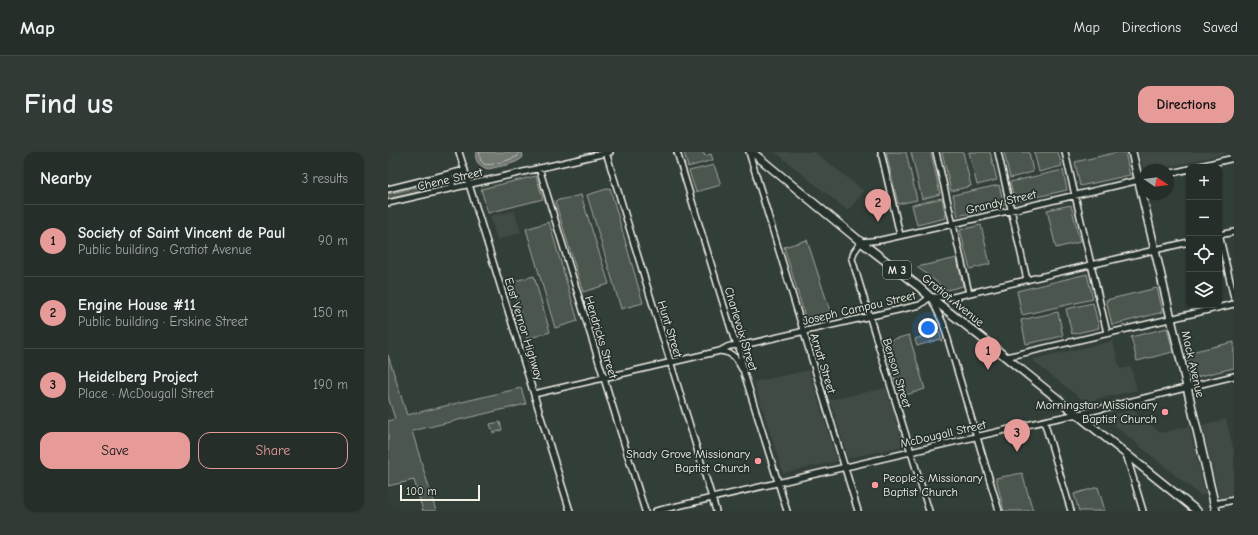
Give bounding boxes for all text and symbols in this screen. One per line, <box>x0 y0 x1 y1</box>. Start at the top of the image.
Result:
text: Map <box>20 17 55 39</box>
text: Map <box>1073 19 1100 36</box>
text: Directions <box>1122 19 1181 36</box>
text: Saved <box>1203 19 1238 36</box>
button: Directions <box>1138 86 1234 123</box>
text: Find us <box>24 88 113 120</box>
north arrow <box>1138 164 1174 200</box>
map controls <box>1186 164 1222 308</box>
button: + <box>1186 164 1222 200</box>
street label: Chene Street <box>416 165 485 193</box>
text: Nearby <box>40 169 91 188</box>
text: 3 results <box>302 171 348 186</box>
street label: Grandy Street <box>964 187 1038 217</box>
pin: 2 <box>865 189 891 222</box>
button: − <box>1186 200 1222 236</box>
text: Society of Saint Vincent de Paul <box>78 224 285 242</box>
text: 1 <box>50 233 56 248</box>
text: 90 m <box>318 233 348 248</box>
button: locate <box>1186 236 1222 272</box>
text: Public building · Gratiot Avenue <box>78 242 252 257</box>
road number: M 3 <box>883 261 911 279</box>
street label: Gratiot Avenue <box>919 271 987 329</box>
button: layers <box>1186 272 1222 308</box>
street label: East Vernor Highway <box>502 276 546 383</box>
street label: Charlevoix Street <box>722 285 761 373</box>
street label: Joseph Campau Street <box>801 288 918 328</box>
street label: Hendricks Street <box>582 294 620 381</box>
text: Engine House #11 <box>78 296 196 314</box>
street label: Hunt Street <box>655 299 685 360</box>
text: 2 <box>50 305 56 320</box>
text: 150 m <box>313 305 348 320</box>
text: Public building · Erskine Street <box>78 314 248 329</box>
your location <box>918 318 938 338</box>
street label: Mack Avenue <box>1178 329 1208 399</box>
street label: Arndt Street <box>807 331 839 395</box>
street label: Benson Street <box>880 336 914 410</box>
pin: 1 <box>975 337 1001 370</box>
text: Heidelberg Project <box>78 368 198 386</box>
text: 3 <box>50 377 56 392</box>
text: 190 m <box>313 377 348 392</box>
text: Place · McDougall Street <box>78 386 214 401</box>
place label: Morningstar Missionary Baptist Church <box>1036 398 1158 426</box>
marker: Morningstar Missionary Baptist Church <box>1160 407 1170 417</box>
street label: McDougall Street <box>899 417 988 451</box>
pin: 3 <box>1004 419 1030 452</box>
button: Save <box>40 432 190 469</box>
button: Share <box>198 432 348 469</box>
place label: Shady Grove Missionary Baptist Church <box>626 447 751 475</box>
marker: Shady Grove Missionary Baptist Church <box>753 456 763 466</box>
place label: People's Missionary Baptist Church <box>883 471 983 499</box>
marker: People's Missionary Baptist Church <box>870 480 880 490</box>
scale bar <box>400 483 480 502</box>
text: 100 m <box>406 485 437 498</box>

